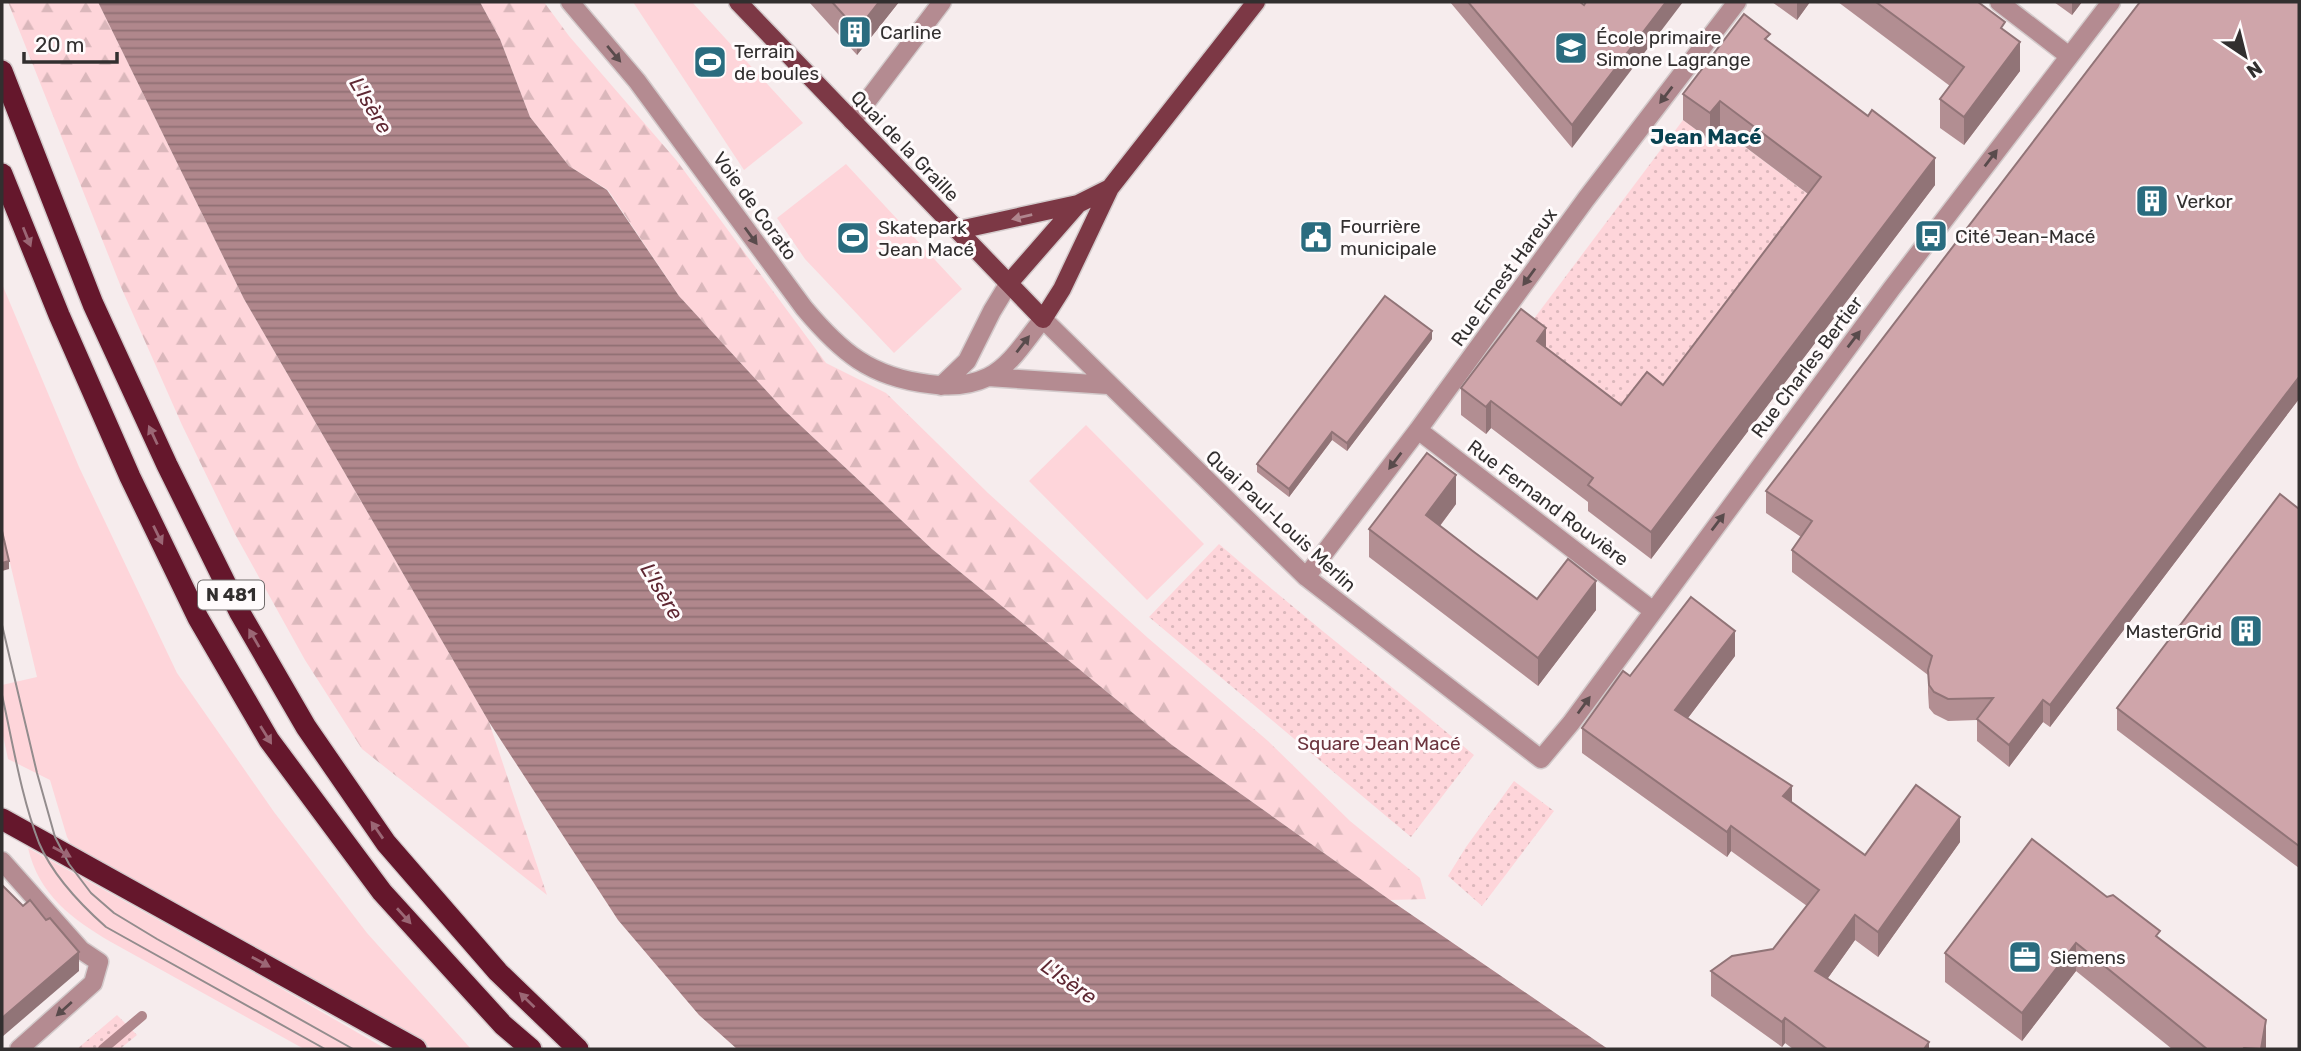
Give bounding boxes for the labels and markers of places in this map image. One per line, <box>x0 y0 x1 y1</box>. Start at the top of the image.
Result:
building icon: Carline <box>836 13 874 51</box>
place label: Carline <box>880 21 942 44</box>
place label: École primaire Simone Lagrange <box>1596 26 1751 71</box>
school or university icon: École primaire Simone Lagrange <box>1552 29 1590 67</box>
place label: Terrain de boules <box>734 40 819 85</box>
sports icon: Terrain de boules <box>691 43 729 81</box>
building icon: Verkor <box>2133 182 2171 220</box>
place label: Verkor <box>2176 190 2234 213</box>
place label: Fourrière municipale <box>1340 215 1437 260</box>
place label: Skatepark Jean Macé <box>878 216 974 261</box>
bus stop icon: Cité Jean-Macé <box>1912 217 1950 255</box>
public building icon: Fourrière municipale <box>1297 218 1335 256</box>
sports icon: Skatepark Jean Macé <box>834 219 872 257</box>
place label: Cité Jean-Macé <box>1955 225 2095 248</box>
building icon: MasterGrid <box>2227 612 2265 650</box>
place label: MasterGrid <box>2125 620 2222 643</box>
office icon: Siemens <box>2006 938 2044 976</box>
place label: Siemens <box>2050 946 2126 969</box>

